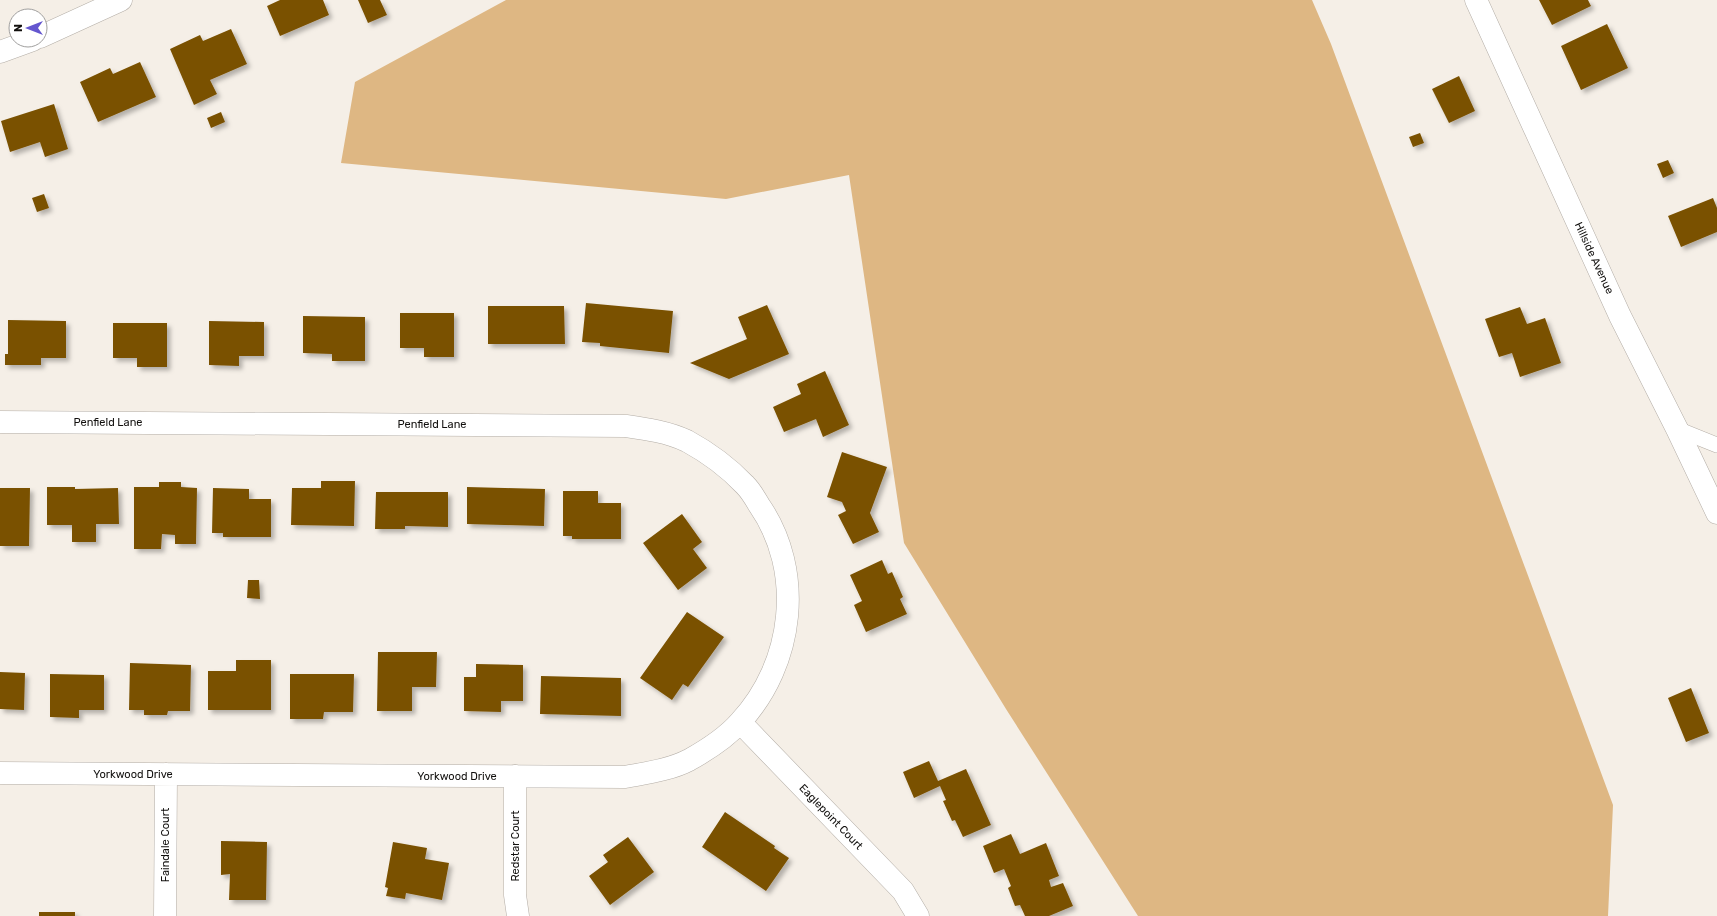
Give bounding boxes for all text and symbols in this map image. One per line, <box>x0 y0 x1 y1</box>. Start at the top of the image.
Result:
north arrow <box>8 8 48 48</box>
text: N <box>12 24 25 32</box>
street label: Hillside Avenue <box>1572 220 1616 296</box>
street label: Penfield Lane <box>74 416 142 429</box>
street label: Penfield Lane <box>398 418 466 431</box>
street label: Yorkwood Drive <box>93 768 173 781</box>
street label: Yorkwood Drive <box>417 770 497 783</box>
street label: Eaglepoint Court <box>796 782 866 853</box>
street label: Faindale Court <box>159 807 172 882</box>
street label: Redstar Court <box>509 810 522 882</box>

